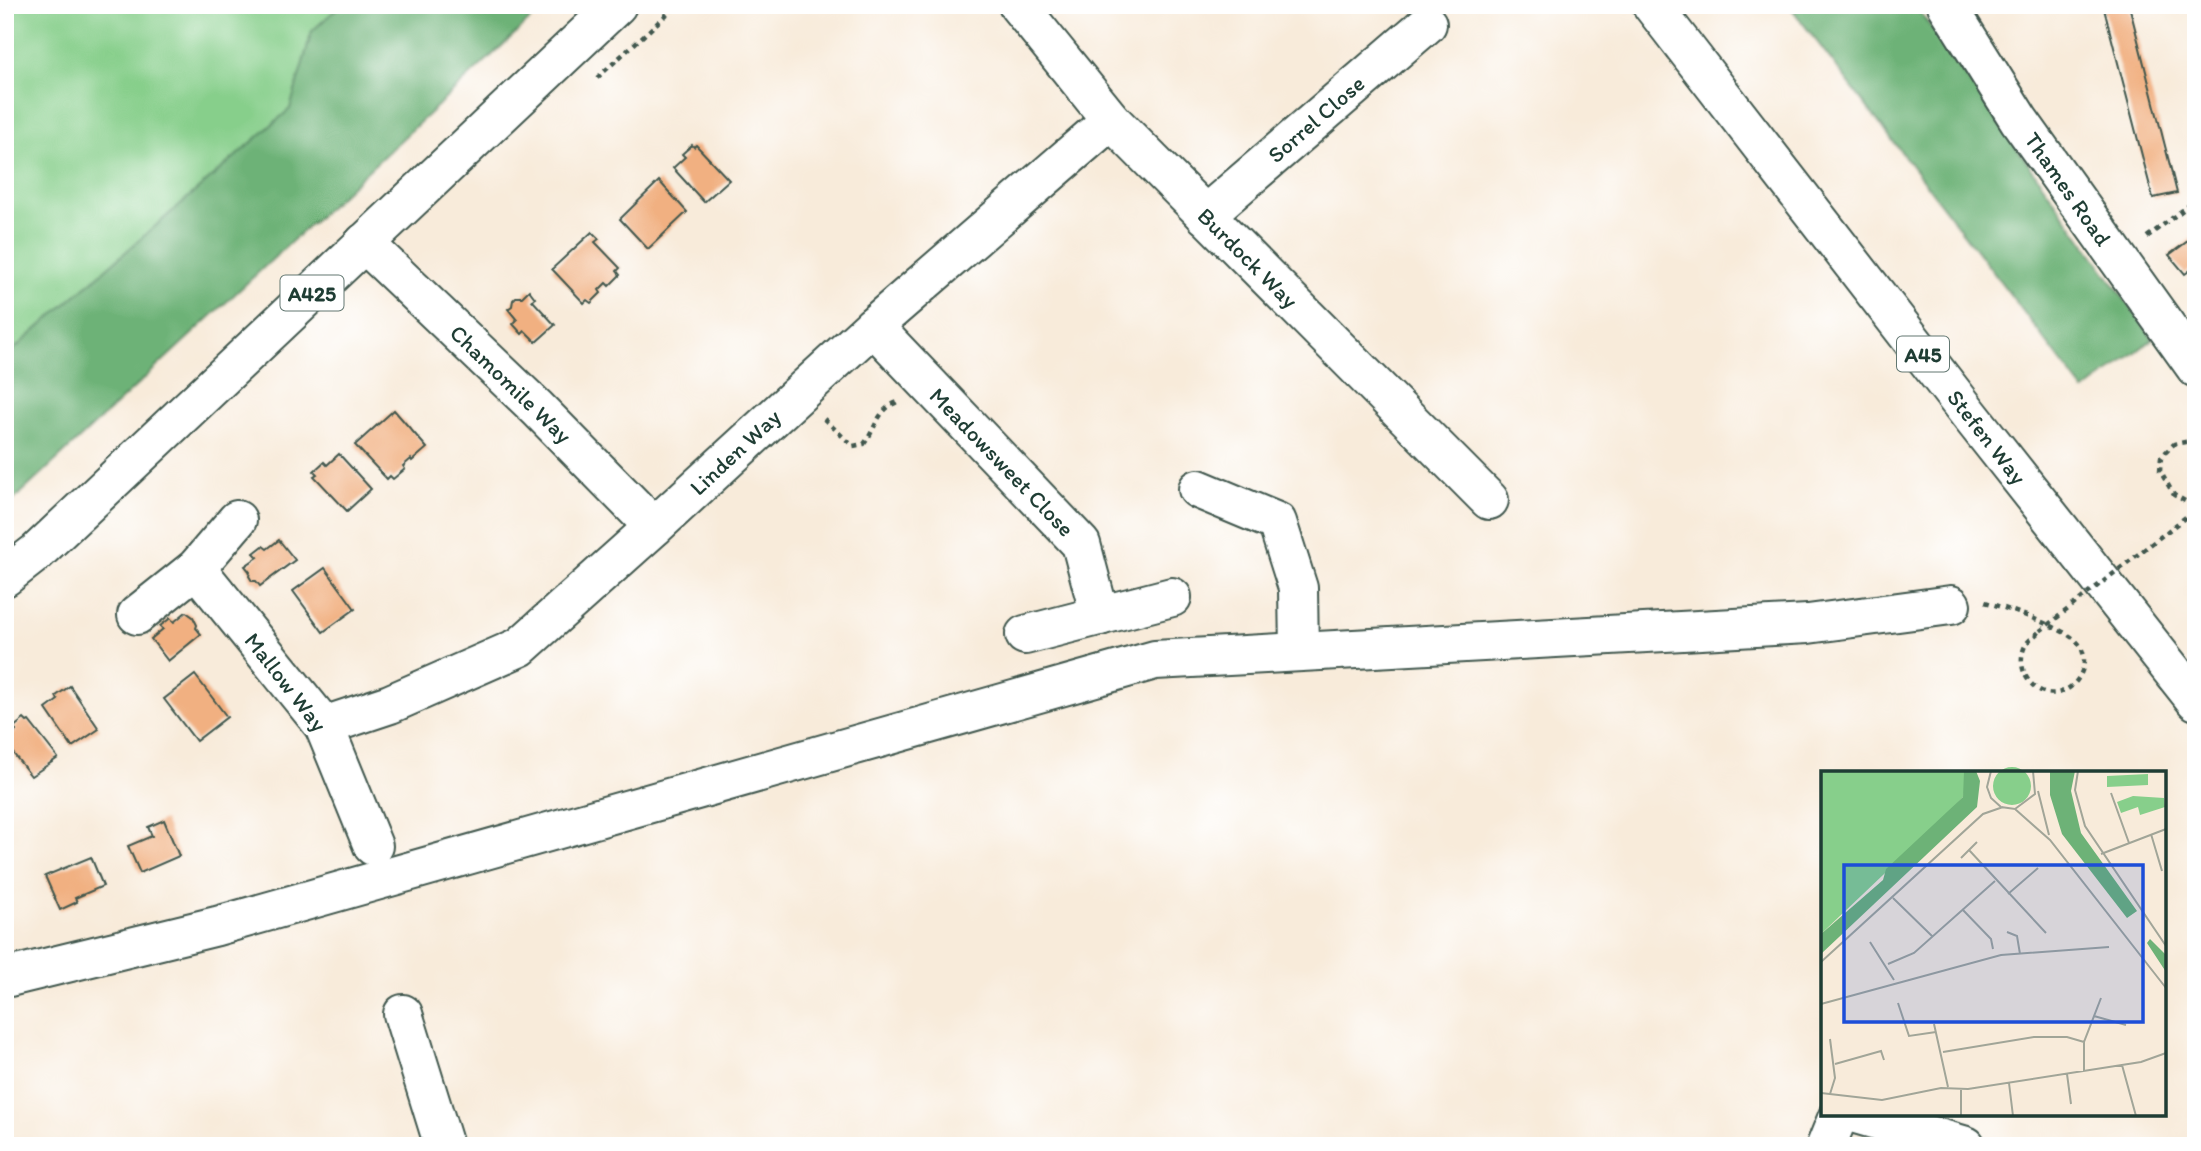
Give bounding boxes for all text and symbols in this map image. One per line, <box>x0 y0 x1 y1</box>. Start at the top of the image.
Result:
street label: Sorrel Close <box>1262 69 1370 169</box>
street label: Thames Road <box>2019 127 2118 252</box>
street label: Burdock Way <box>1192 202 1304 314</box>
road number: A425 <box>280 276 344 310</box>
street label: Chamomile Way <box>444 319 578 449</box>
road number: A45 <box>1897 336 1949 372</box>
street label: Meadowsweet Close <box>924 382 1080 542</box>
street label: Stefen Way <box>1941 384 2033 490</box>
street label: Linden Way <box>684 403 787 501</box>
street label: Mallow Way <box>239 627 333 737</box>
inset map <box>1821 771 2166 1116</box>

